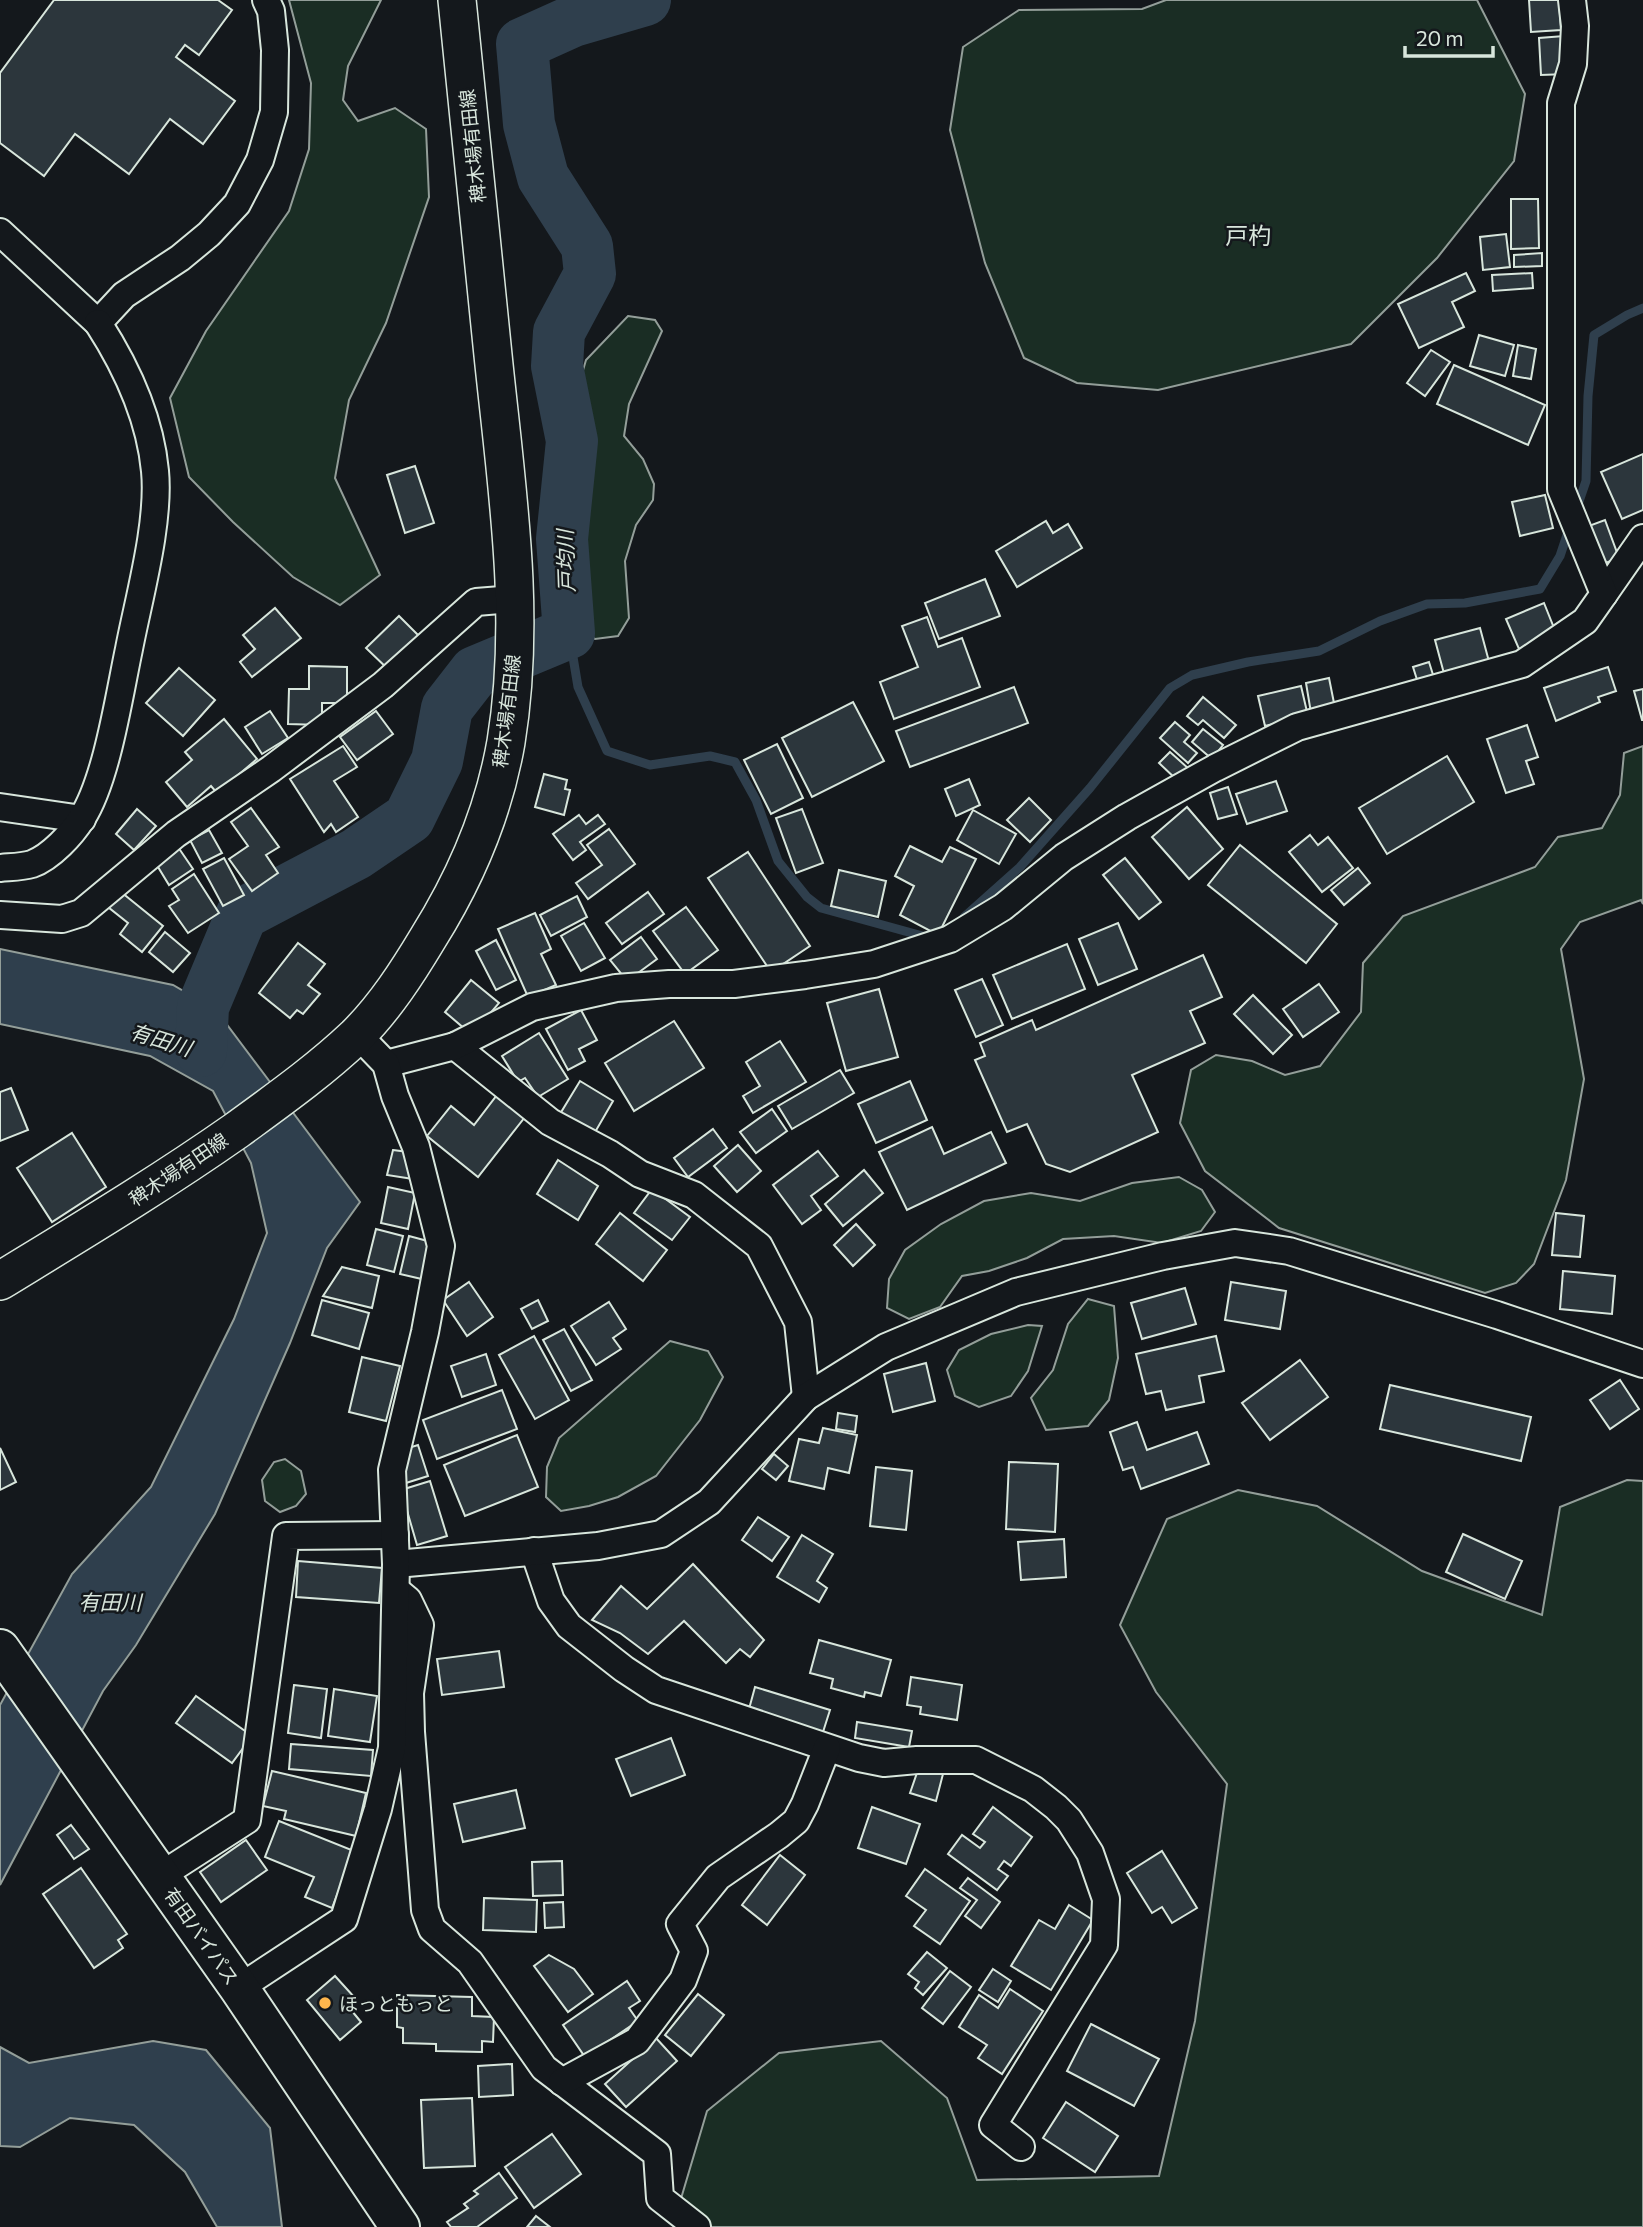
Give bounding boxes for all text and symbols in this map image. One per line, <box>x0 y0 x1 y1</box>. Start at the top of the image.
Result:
scale bar <box>1405 14 1492 58</box>
text: 20 m <box>1416 25 1464 50</box>
street label: 稗木場有田線 <box>455 88 489 204</box>
district label: 戸杓 <box>1225 221 1271 249</box>
water label: 戸均川 <box>551 527 579 593</box>
street label: 稗木場有田線 <box>488 653 524 769</box>
water label: 有田川 <box>127 1018 197 1061</box>
street label: 稗木場有田線 <box>124 1128 232 1210</box>
water label: 有田川 <box>79 1589 143 1614</box>
street label: 有田バイパス <box>160 1883 244 1989</box>
place label: ほっともっと <box>339 1992 453 2015</box>
marker: ほっともっと <box>317 1995 333 2011</box>

